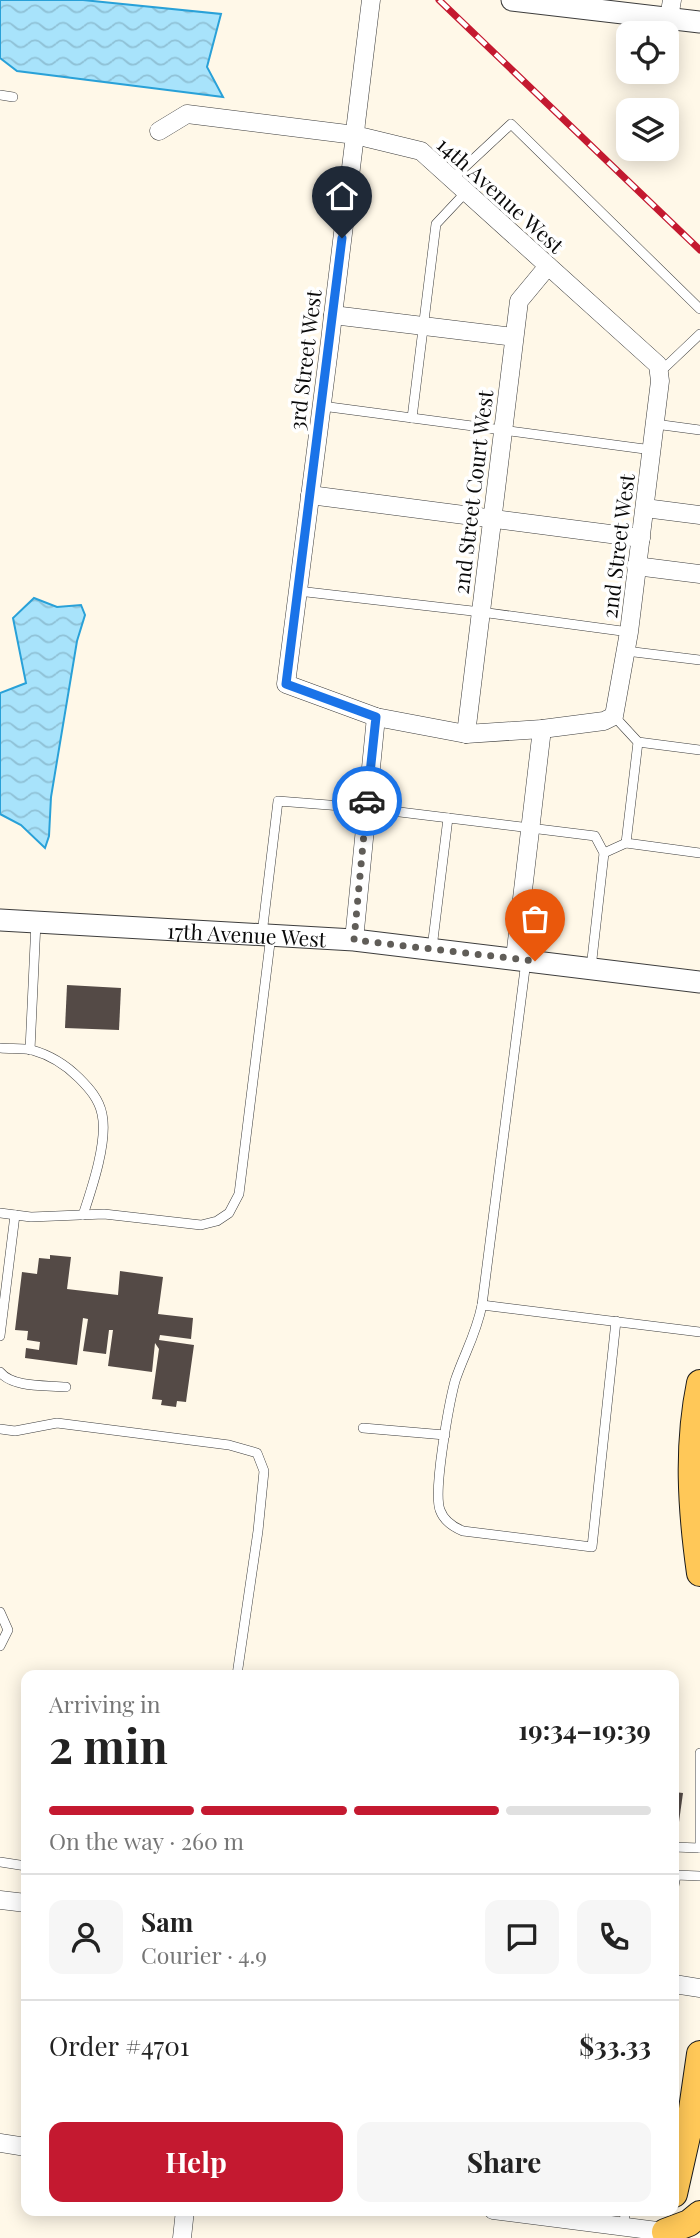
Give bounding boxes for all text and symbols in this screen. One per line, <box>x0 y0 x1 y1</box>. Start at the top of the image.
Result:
map controls <box>616 21 679 161</box>
button: locate <box>616 21 679 84</box>
button: layers <box>616 98 679 161</box>
street label: 14th Avenue West <box>432 130 571 259</box>
pin <box>312 166 372 238</box>
icon: home <box>323 177 361 215</box>
street label: 3rd Street West <box>281 288 327 432</box>
street label: 2nd Street Court West <box>446 388 498 596</box>
street label: 2nd Street West <box>594 471 640 620</box>
courier <box>332 766 402 836</box>
icon: car <box>348 782 386 820</box>
pin <box>505 889 565 961</box>
icon: bag <box>516 900 554 938</box>
street label: 17th Avenue West <box>166 915 328 952</box>
text: Arriving in <box>49 1688 161 1719</box>
text: 19:34–19:39 <box>518 1712 651 1747</box>
text: 2 min <box>49 1714 168 1776</box>
text: On the way · 260 m <box>49 1825 244 1856</box>
button: person <box>49 1900 123 1974</box>
button: chat <box>485 1900 559 1974</box>
button: phone <box>577 1900 651 1974</box>
text: Sam <box>141 1904 193 1939</box>
text: Courier · 4.9 <box>141 1939 267 1970</box>
text: Order #4701 <box>49 2028 189 2063</box>
text: $33.33 <box>579 2028 651 2063</box>
button: Help <box>49 2122 343 2202</box>
button: Share <box>357 2122 651 2202</box>

